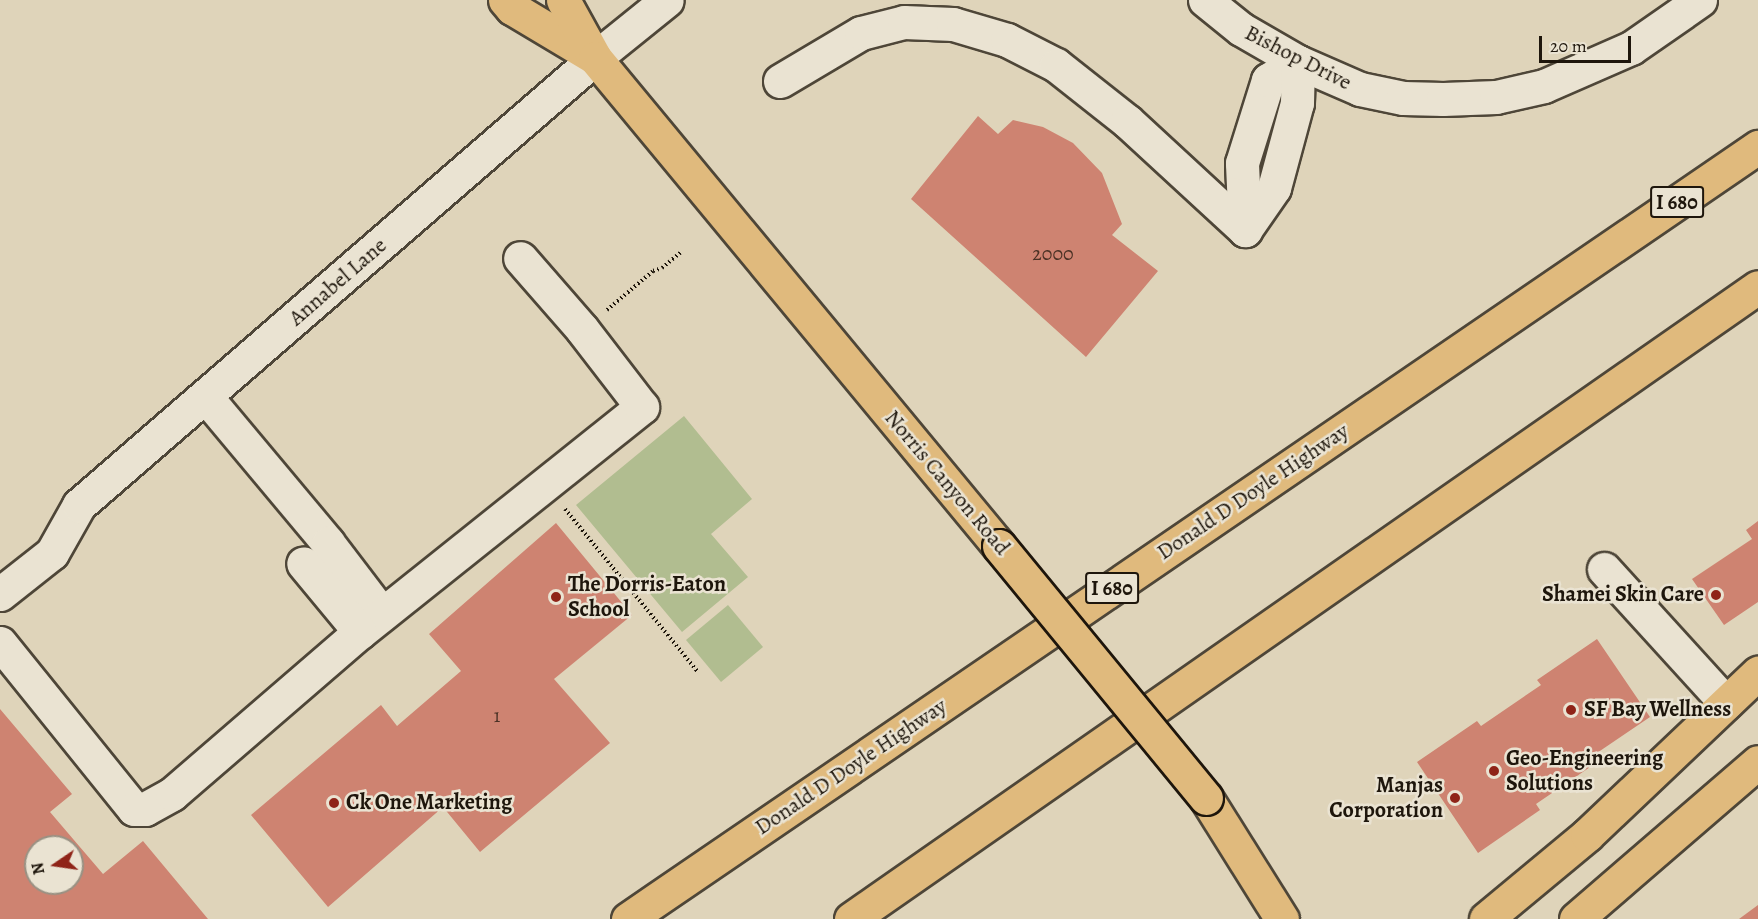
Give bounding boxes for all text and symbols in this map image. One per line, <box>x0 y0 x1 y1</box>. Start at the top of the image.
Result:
street label: Bishop Drive <box>1240 20 1356 96</box>
scale bar <box>1542 24 1634 62</box>
text: 20 m <box>1550 34 1587 58</box>
road number: I 680 <box>1650 184 1704 220</box>
street label: Annabel Lane <box>284 232 392 332</box>
house number: 2000 <box>1032 241 1074 265</box>
street label: Norris Canyon Road <box>879 405 1015 561</box>
street label: Donald D Doyle Highway <box>1152 418 1354 566</box>
road number: I 680 <box>1085 570 1139 606</box>
place label: The Dorris-Eaton School <box>568 571 726 622</box>
place label: Shamei Skin Care <box>1542 582 1704 608</box>
marker: Shamei Skin Care <box>1709 588 1723 602</box>
marker: The Dorris-Eaton School <box>549 590 563 604</box>
street label: Donald D Doyle Highway <box>750 693 952 841</box>
place label: SF Bay Wellness <box>1584 697 1731 723</box>
marker: SF Bay Wellness <box>1562 701 1580 719</box>
house number: 1 <box>494 703 500 727</box>
place label: Geo-Engineering Solutions <box>1506 745 1663 796</box>
marker: Geo-Engineering Solutions <box>1487 764 1501 778</box>
place label: Manjas Corporation <box>1329 772 1443 824</box>
place label: Ck One Marketing <box>346 790 512 816</box>
marker: Manjas Corporation <box>1448 791 1462 805</box>
marker: Ck One Marketing <box>327 796 341 810</box>
north arrow <box>24 835 84 895</box>
text: N <box>26 860 50 877</box>

